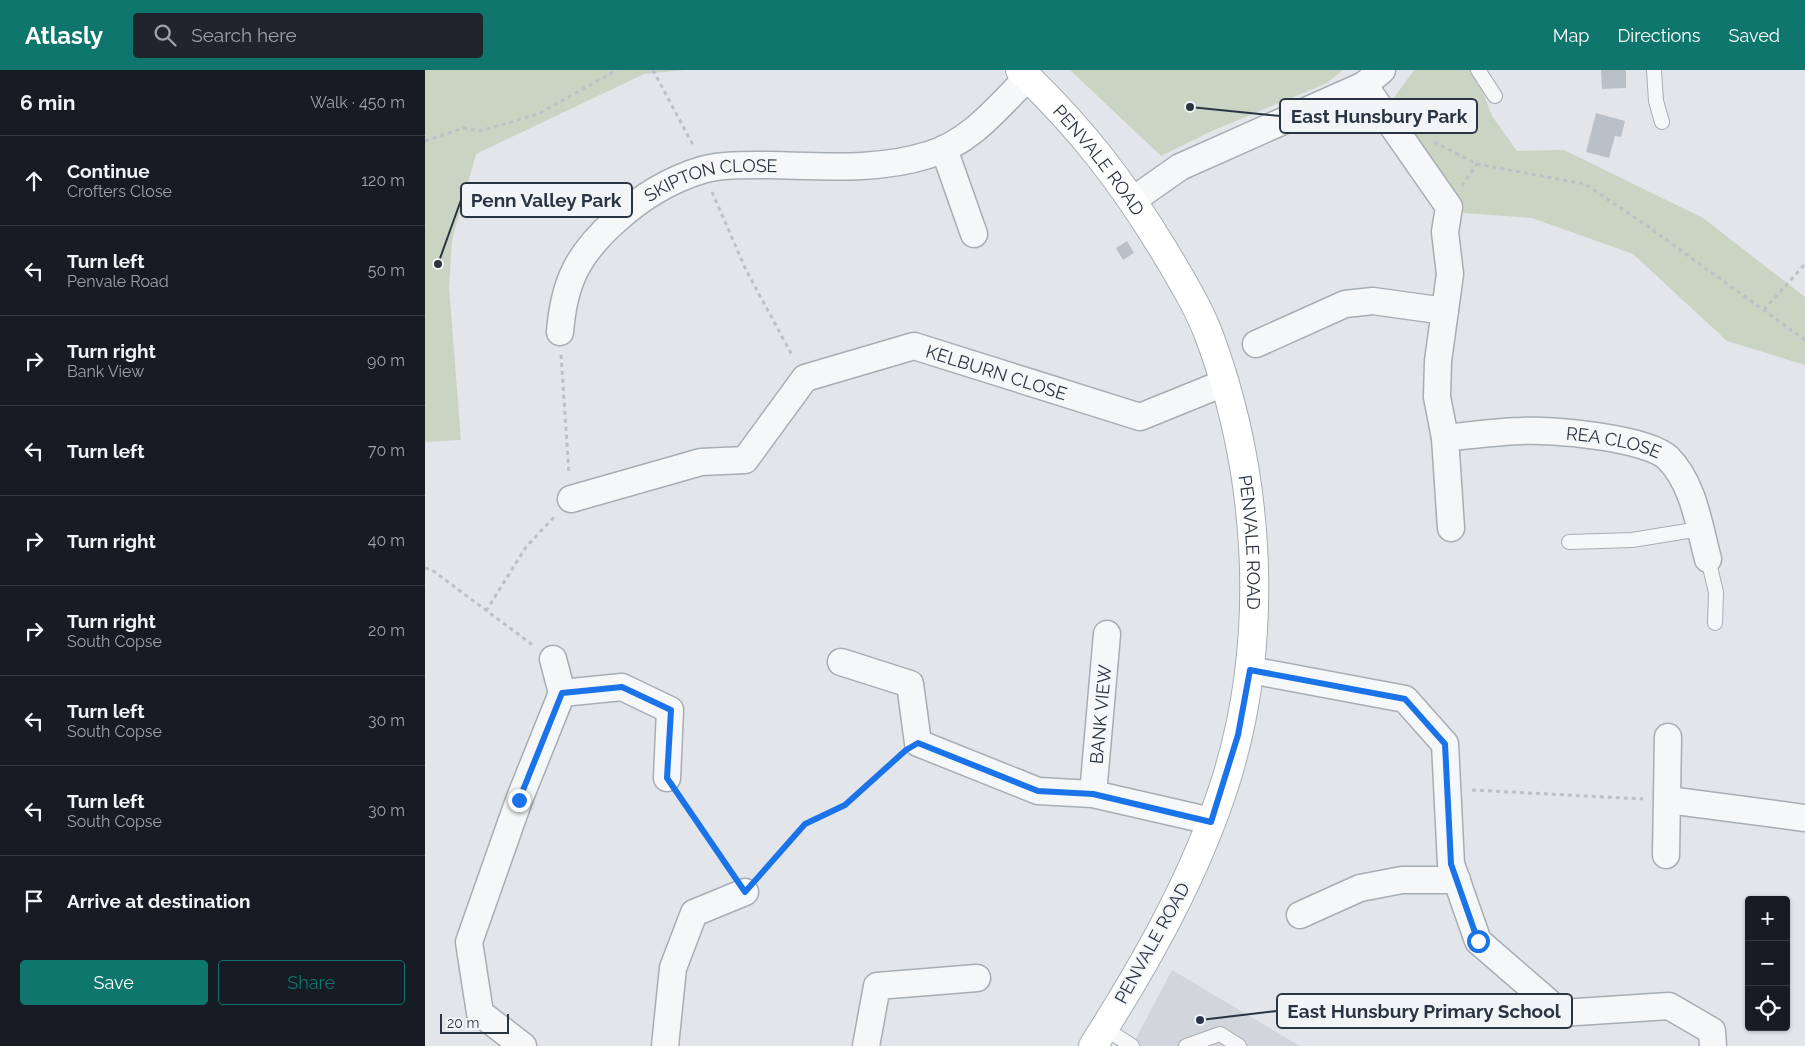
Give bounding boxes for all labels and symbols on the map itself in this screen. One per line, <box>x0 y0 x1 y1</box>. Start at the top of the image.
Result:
callout: East Hunsbury Park <box>1280 99 1477 133</box>
street label: PENVALE ROAD <box>1049 100 1149 219</box>
text: East Hunsbury Park <box>1291 105 1468 127</box>
street label: SKIPTON CLOSE <box>640 154 778 206</box>
callout: Penn Valley Park <box>461 183 632 217</box>
text: Penn Valley Park <box>471 189 622 211</box>
street label: KELBURN CLOSE <box>923 340 1070 404</box>
street label: REA CLOSE <box>1565 422 1665 462</box>
street label: PENVALE ROAD <box>1235 473 1265 610</box>
street label: BANK VIEW <box>1085 664 1115 765</box>
route end <box>508 789 531 812</box>
street label: PENVALE ROAD <box>1110 879 1194 1007</box>
route start <box>1467 930 1490 953</box>
callout: East Hunsbury Primary School <box>1277 994 1572 1028</box>
text: East Hunsbury Primary School <box>1287 1000 1562 1022</box>
scale bar <box>440 1011 509 1034</box>

